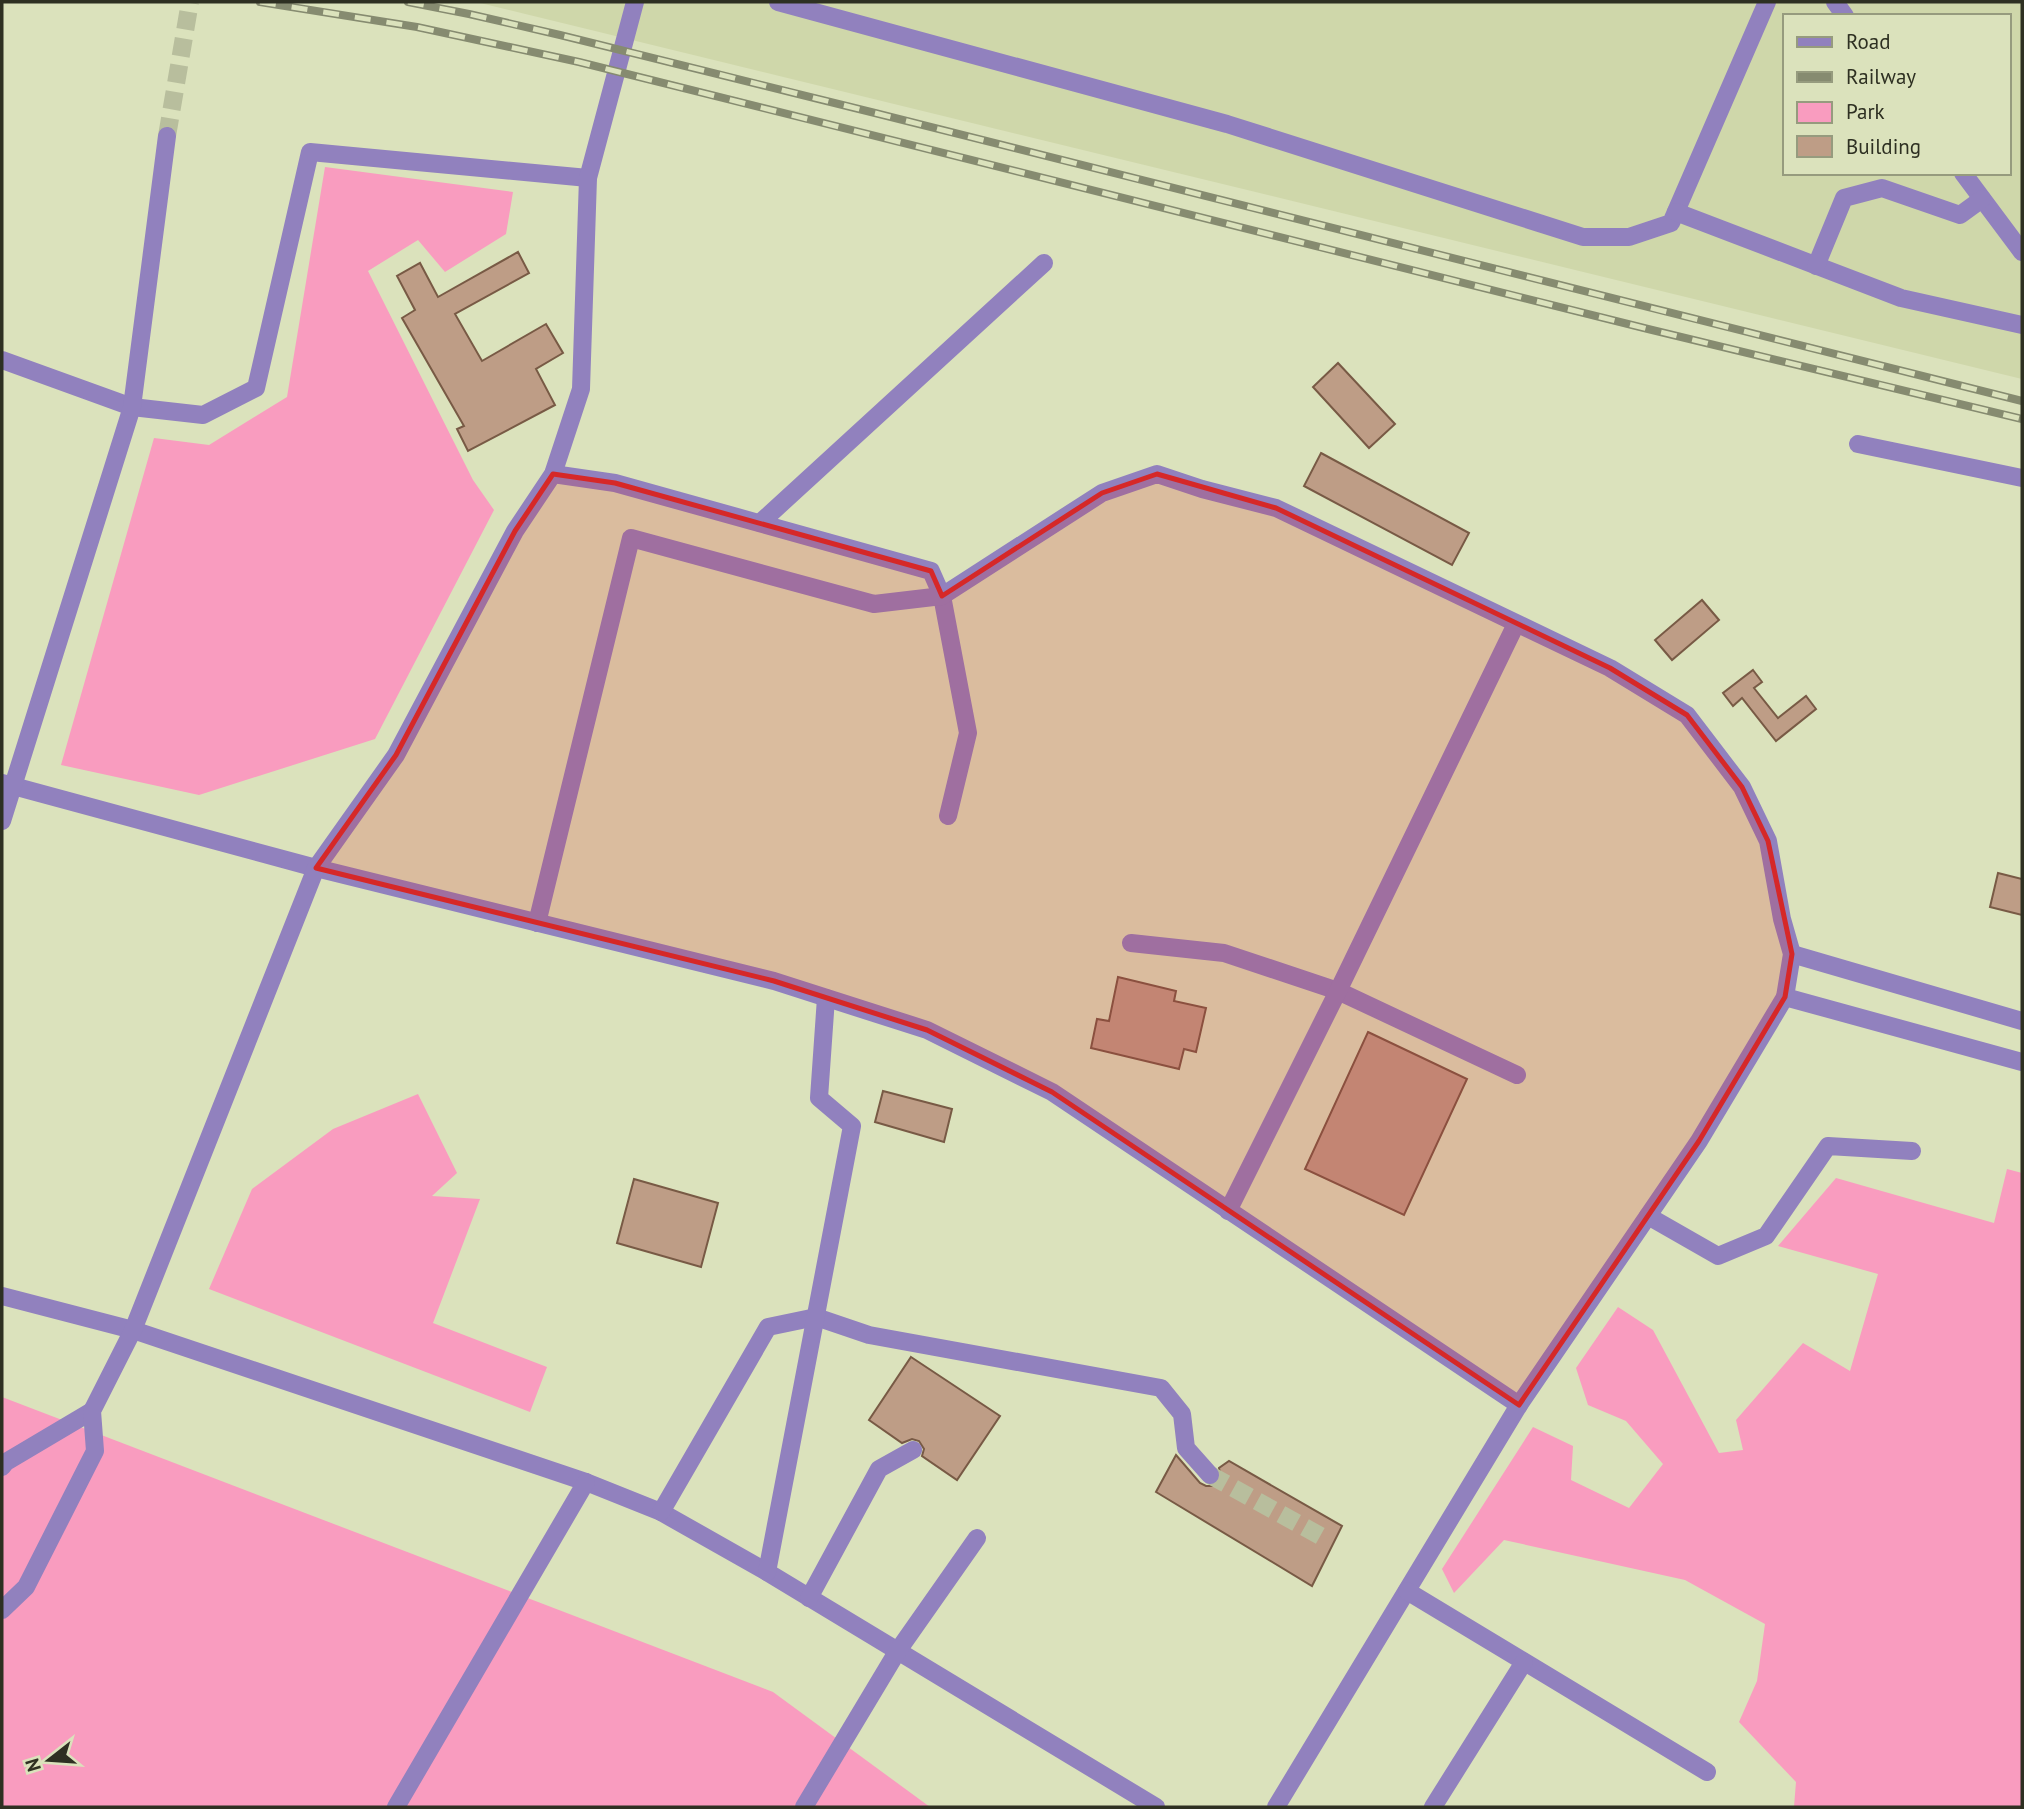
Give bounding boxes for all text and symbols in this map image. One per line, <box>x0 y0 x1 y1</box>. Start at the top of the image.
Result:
legend <box>1783 14 2010 175</box>
text: Road <box>1846 28 1890 55</box>
text: Railway <box>1846 63 1916 90</box>
text: Park <box>1846 98 1885 125</box>
text: Building <box>1846 133 1921 160</box>
north arrow <box>14 1725 84 1795</box>
text: N <box>19 1755 46 1774</box>

